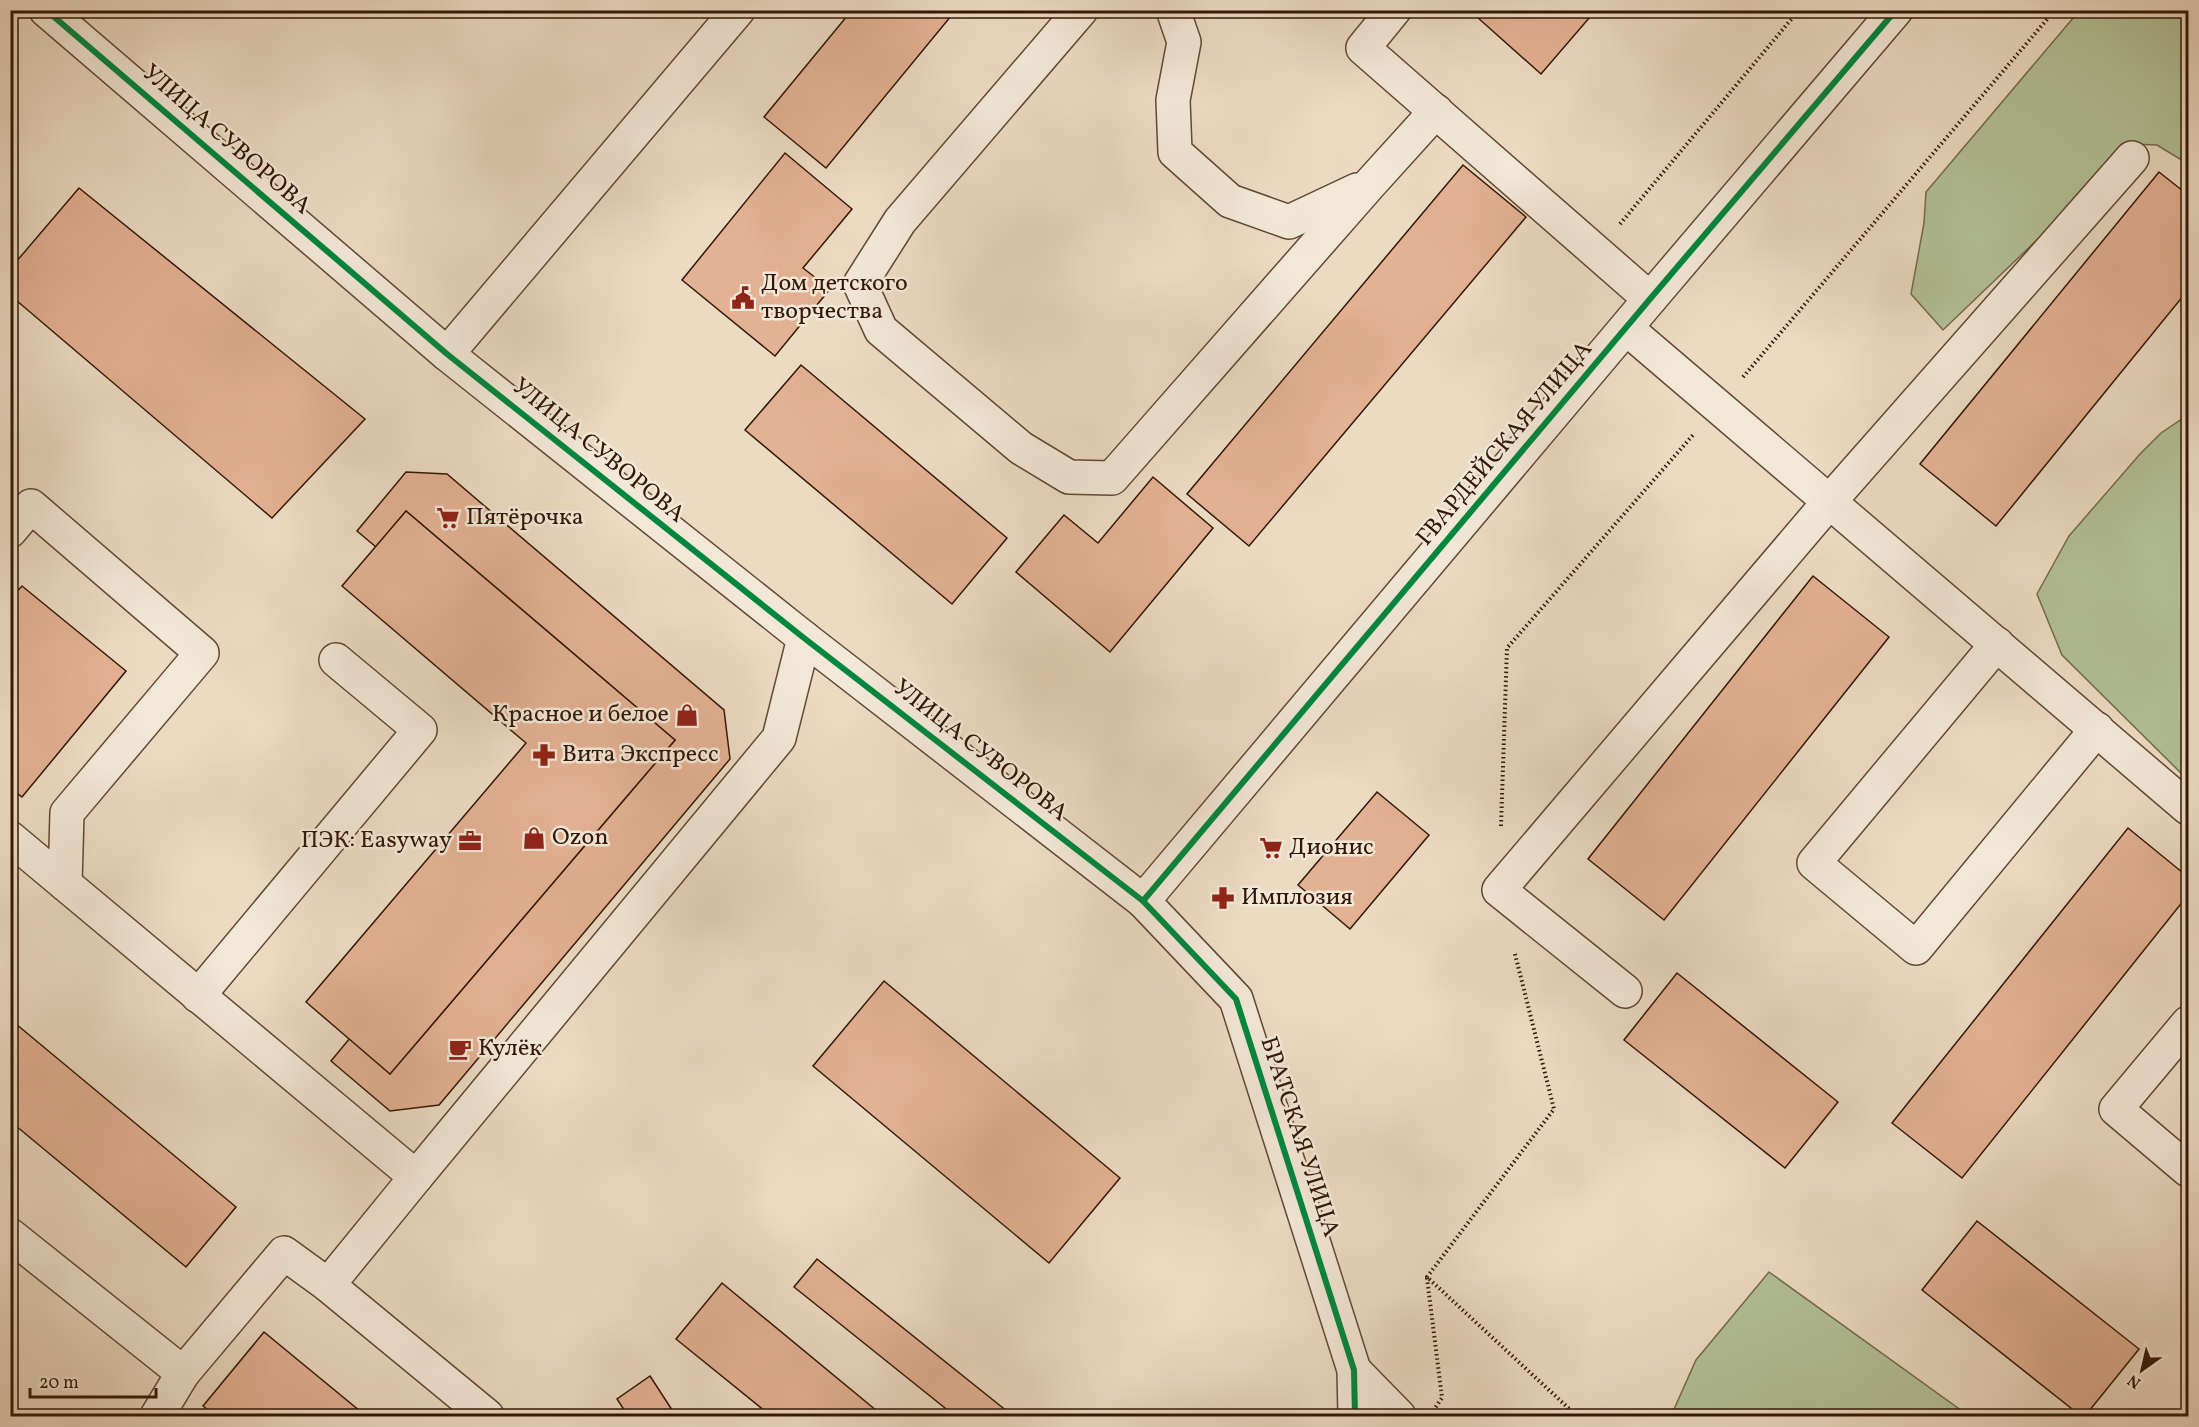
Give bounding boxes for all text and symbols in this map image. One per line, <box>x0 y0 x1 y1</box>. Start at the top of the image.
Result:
street label: УЛИЦА СУВОРОВА <box>134 57 318 223</box>
place label: Дом детского творчества <box>761 267 908 329</box>
public building icon: Дом детского творчества <box>730 285 756 311</box>
street label: ГВАРДЕЙСКАЯ УЛИЦА <box>1409 334 1601 554</box>
street label: УЛИЦА СУВОРОВА <box>504 370 692 532</box>
place label: Пятёрочка <box>466 501 584 535</box>
supermarket icon: Пятёрочка <box>435 505 461 531</box>
street label: УЛИЦА СУВОРОВА <box>885 672 1075 830</box>
place label: Красное и белое <box>492 698 669 732</box>
shop icon: Красное и белое <box>674 702 700 728</box>
place label: Вита Экспресс <box>562 738 719 772</box>
pharmacy icon: Вита Экспресс <box>531 742 557 768</box>
place label: Ozon <box>552 821 609 855</box>
place label: ПЭК: Easyway <box>301 824 452 858</box>
shop icon: Ozon <box>521 825 547 851</box>
office icon: ПЭК: Easyway <box>457 828 483 854</box>
place label: Дионис <box>1289 831 1374 865</box>
supermarket icon: Дионис <box>1258 835 1284 861</box>
place label: Имплозия <box>1241 881 1353 915</box>
pharmacy icon: Имплозия <box>1210 885 1236 911</box>
place label: Кулёк <box>478 1032 542 1066</box>
street label: БРАТСКАЯ УЛИЦА <box>1251 1033 1347 1242</box>
cafe icon: Кулёк <box>447 1036 473 1062</box>
north arrow <box>2112 1340 2172 1400</box>
scale bar <box>30 1361 156 1399</box>
text: N <box>2123 1368 2146 1393</box>
text: 20 m <box>39 1371 79 1396</box>

